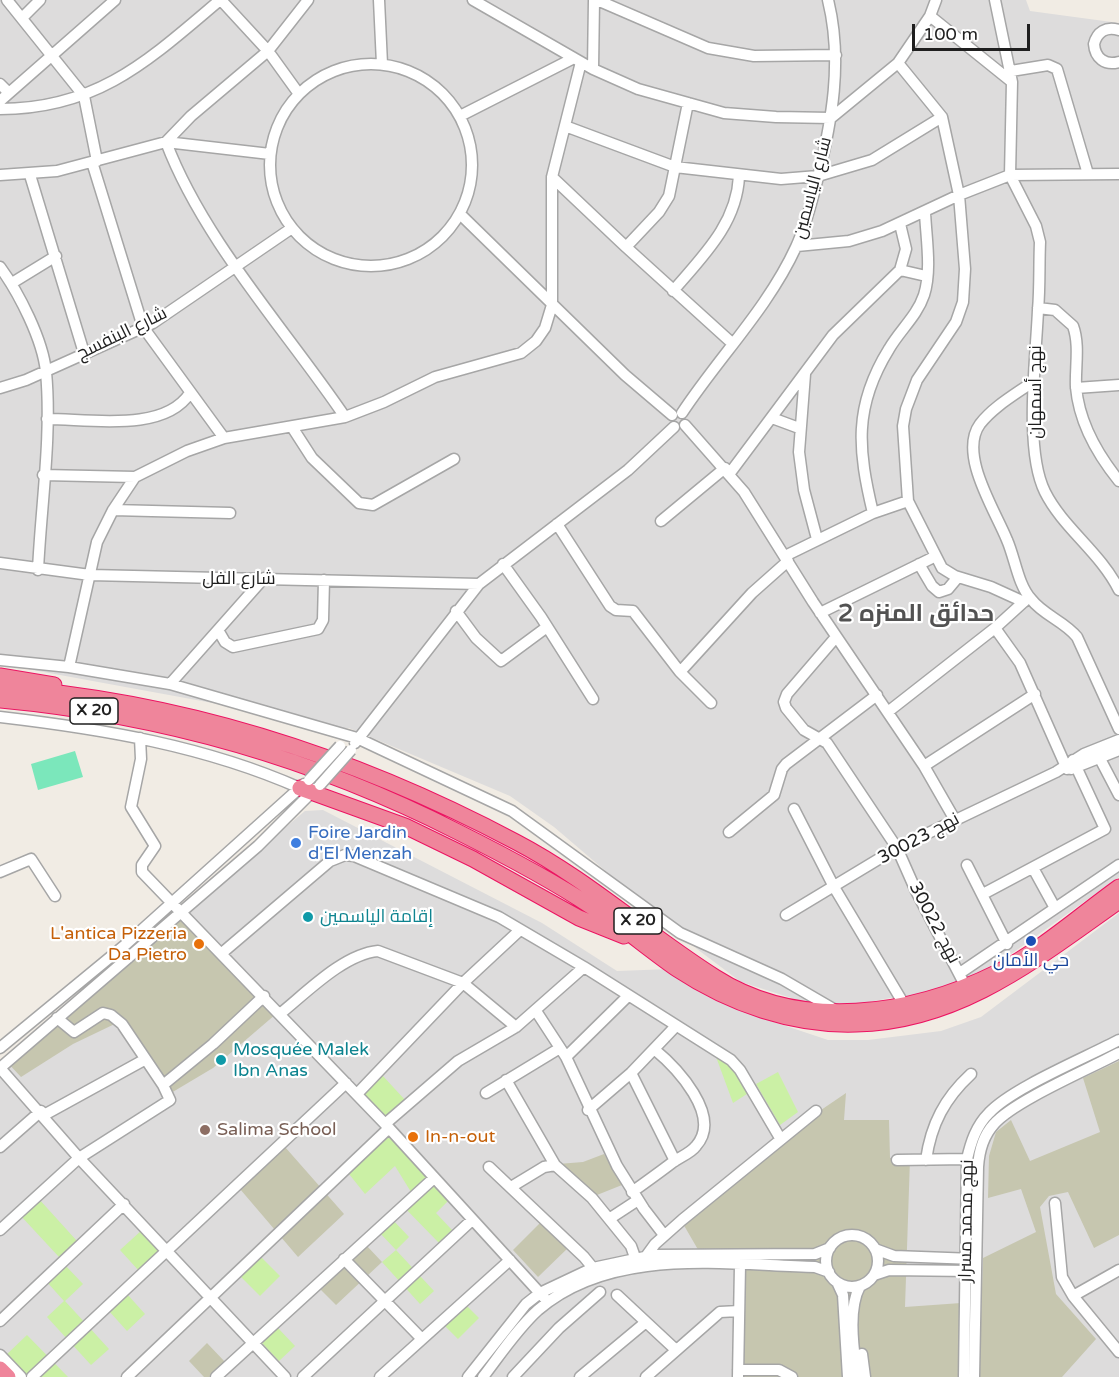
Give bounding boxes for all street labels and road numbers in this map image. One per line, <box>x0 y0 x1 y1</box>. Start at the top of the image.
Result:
street label: شارع الياسمين <box>789 135 837 241</box>
street label: شارع البنفسج <box>73 303 171 365</box>
street label: نهج أسمهان <box>1025 345 1047 439</box>
street label: شارع الفل <box>202 568 276 590</box>
road number: X 20 <box>70 698 118 724</box>
street label: نهج 30023 <box>875 809 963 869</box>
street label: نهج 30022 <box>904 879 964 967</box>
road number: X 20 <box>614 908 662 934</box>
street label: نهج محمد مسرار <box>955 1159 979 1283</box>

